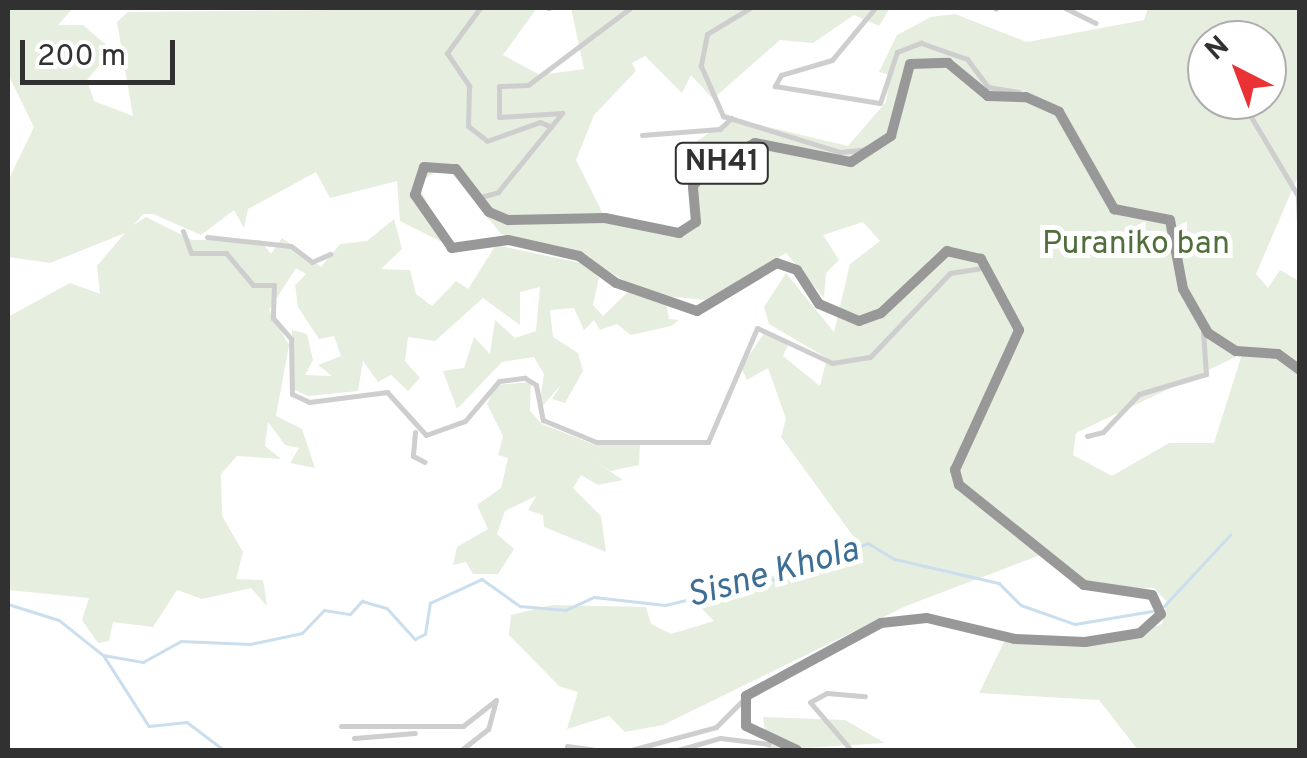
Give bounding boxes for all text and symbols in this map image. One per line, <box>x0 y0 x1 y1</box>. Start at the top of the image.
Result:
scale bar <box>25 20 180 82</box>
north arrow <box>1187 20 1287 120</box>
text: N <box>1199 29 1238 69</box>
text: 200 m <box>37 39 126 76</box>
road number: NH41 <box>674 138 770 188</box>
park label: Puraniko ban <box>1042 226 1230 264</box>
water label: Sisne Khola <box>682 529 864 619</box>

